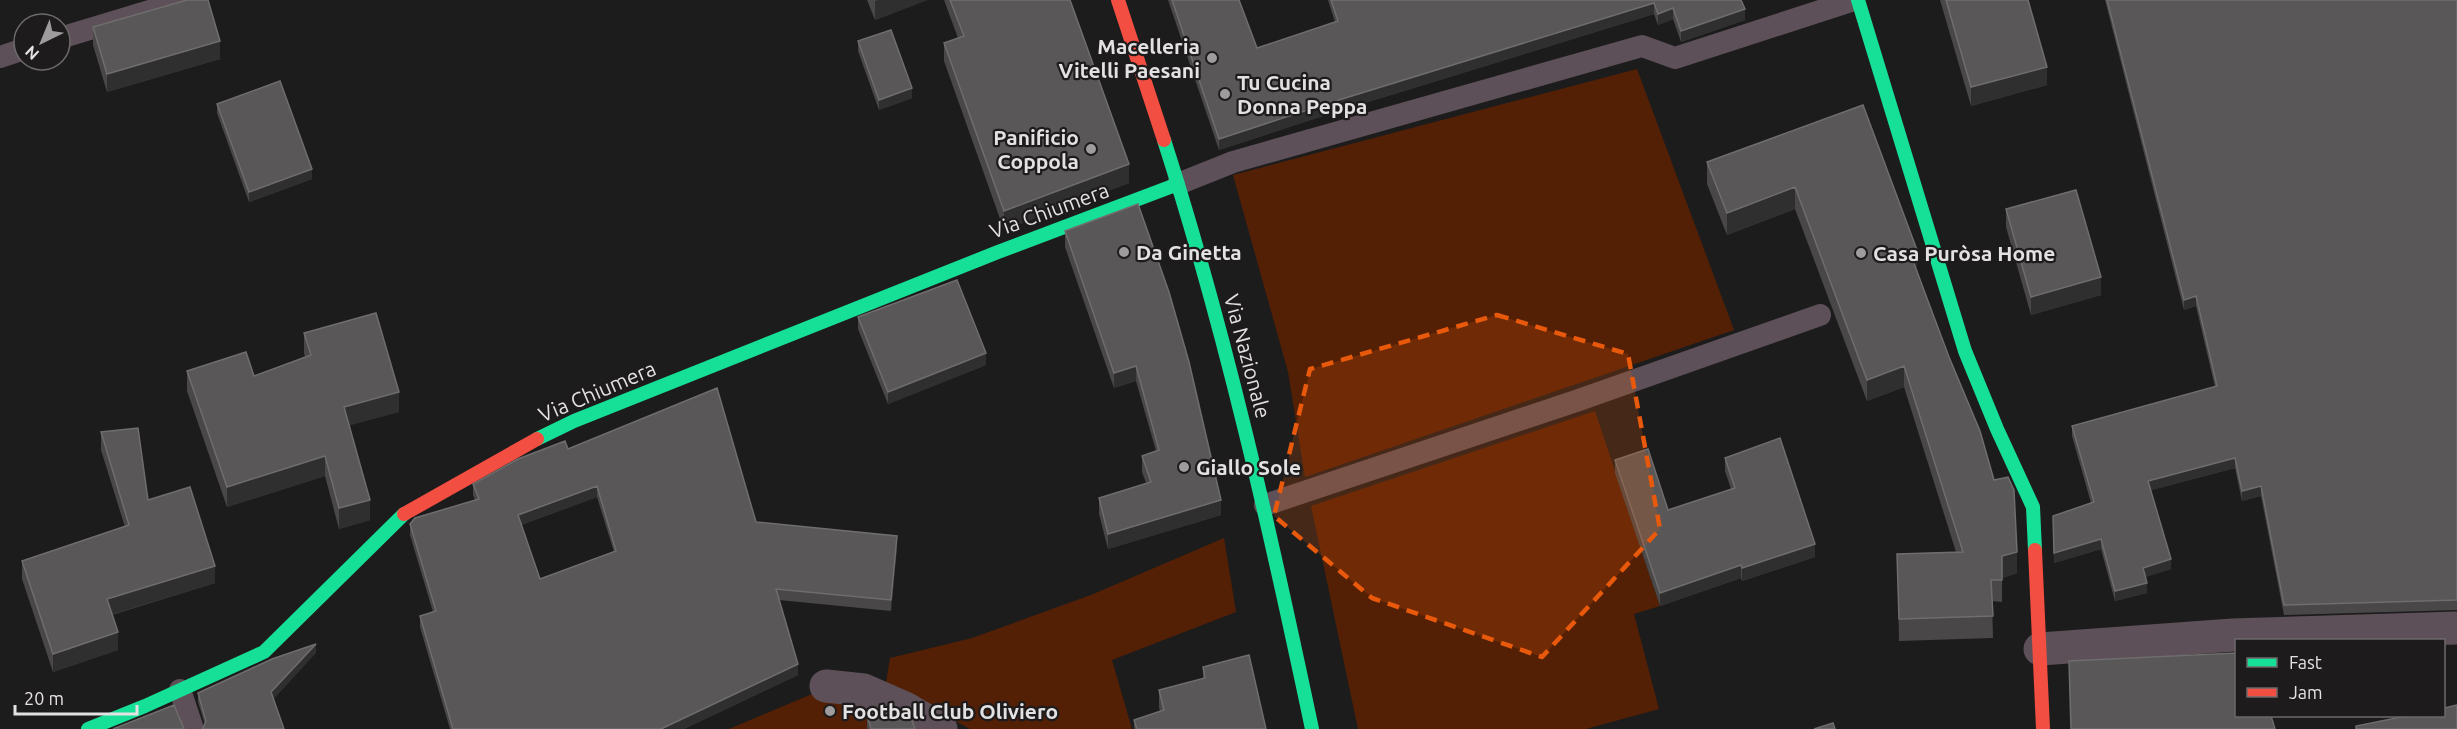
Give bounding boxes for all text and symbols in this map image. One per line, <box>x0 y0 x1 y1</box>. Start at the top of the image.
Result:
north arrow <box>12 12 72 72</box>
place label: Macelleria Vitelli Paesani <box>1059 34 1200 82</box>
text: N <box>21 42 42 64</box>
marker: Macelleria Vitelli Paesani <box>1205 51 1219 65</box>
place label: Tu Cucina Donna Peppa <box>1237 70 1368 118</box>
marker: Tu Cucina Donna Peppa <box>1218 87 1232 101</box>
place label: Panificio Coppola <box>993 125 1079 173</box>
marker: Panificio Coppola <box>1084 142 1098 156</box>
street label: Via Chiumera <box>986 177 1112 243</box>
place label: Da Ginetta <box>1136 240 1242 264</box>
place label: Casa Puròsa Home <box>1873 241 2055 265</box>
marker: Da Ginetta <box>1117 245 1131 259</box>
marker: Casa Puròsa Home <box>1854 246 1868 260</box>
street label: Via Nazionale <box>1220 291 1276 421</box>
street label: Via Chiumera <box>535 356 659 426</box>
place label: Giallo Sole <box>1196 455 1301 479</box>
marker: Giallo Sole <box>1177 460 1191 474</box>
legend <box>2235 639 2445 717</box>
text: Fast <box>2289 652 2322 672</box>
scale bar <box>15 678 136 716</box>
text: Jam <box>2289 682 2323 702</box>
text: 20 m <box>24 688 64 708</box>
place label: Football Club Oliviero <box>842 699 1058 723</box>
marker: Football Club Oliviero <box>823 704 837 718</box>

